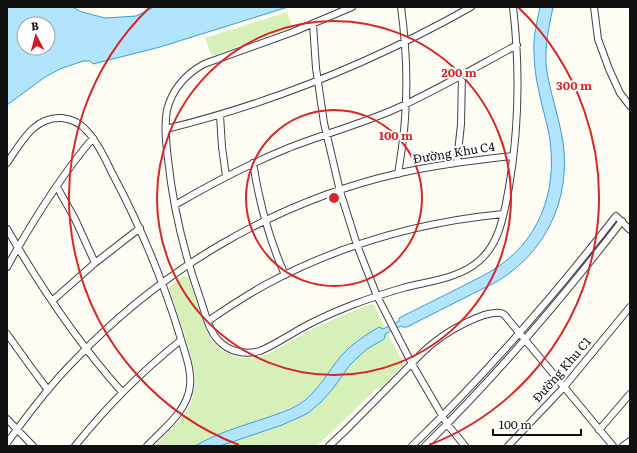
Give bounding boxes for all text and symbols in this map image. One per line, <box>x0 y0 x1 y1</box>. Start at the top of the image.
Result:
north arrow <box>16 16 56 56</box>
text: B <box>30 17 40 33</box>
text: 200 m <box>441 63 477 81</box>
text: 300 m <box>556 76 592 94</box>
text: 100 m <box>379 126 413 144</box>
street label: Đường Khu C4 <box>411 137 497 167</box>
centre of rings <box>327 191 341 205</box>
street label: Đường Khu C1 <box>528 333 595 406</box>
scale bar <box>493 411 581 437</box>
text: 100 m <box>499 415 532 433</box>

